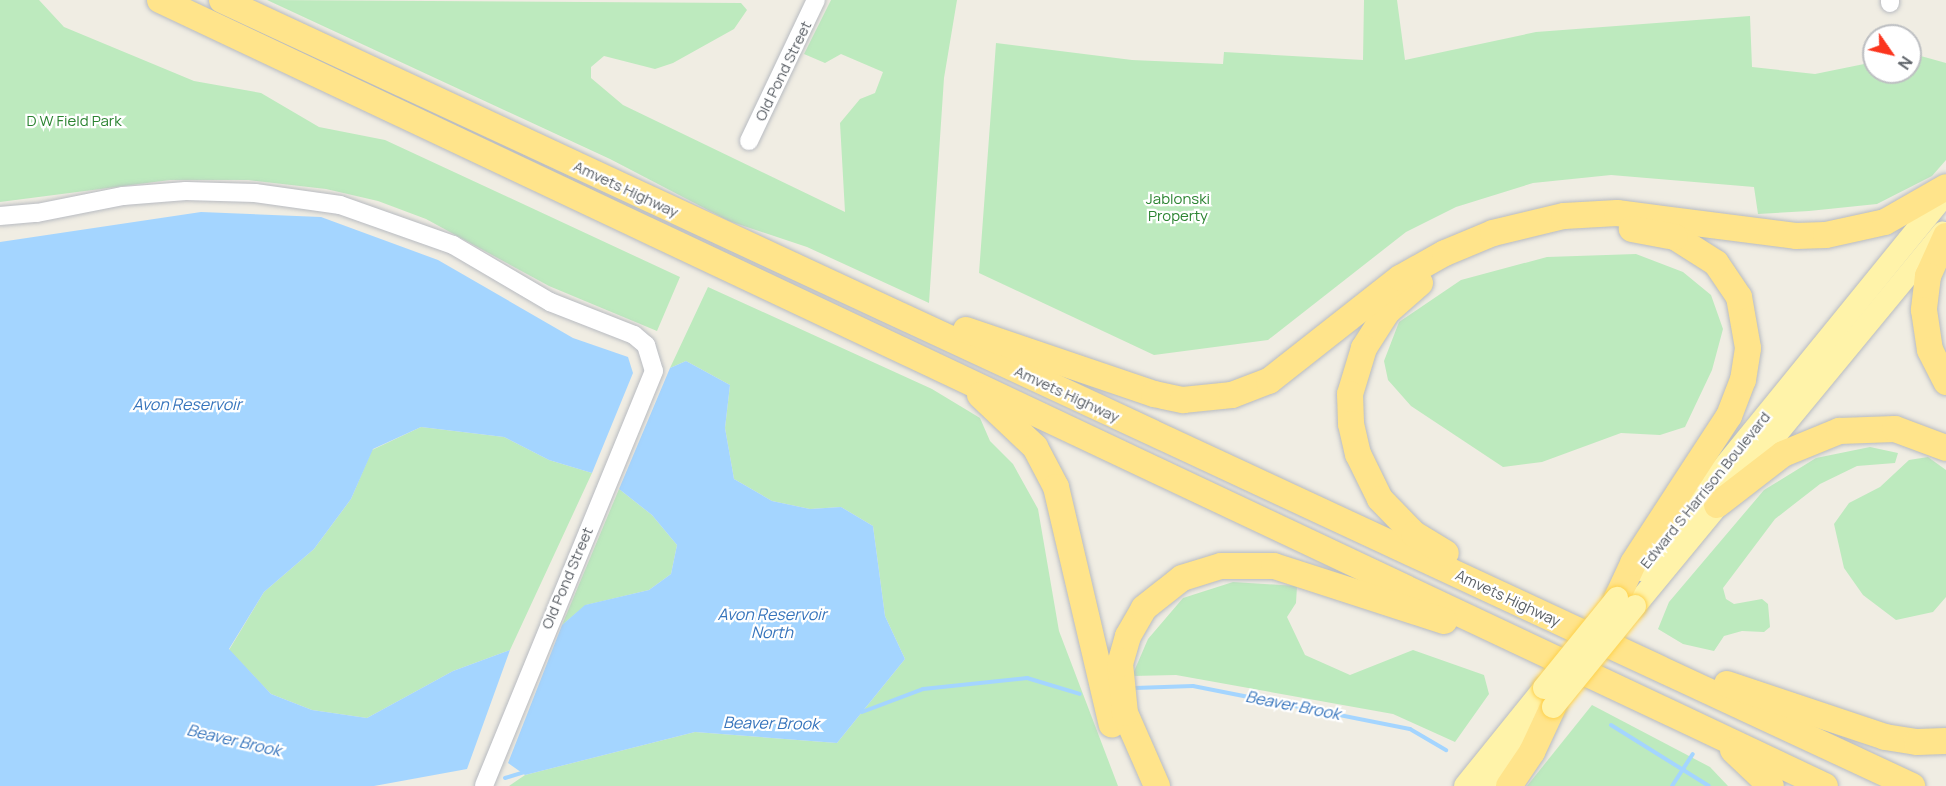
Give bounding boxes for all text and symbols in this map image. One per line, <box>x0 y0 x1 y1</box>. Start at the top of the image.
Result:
street label: Old Pond Street <box>751 18 815 124</box>
north arrow <box>1862 24 1922 84</box>
text: N <box>1893 52 1918 74</box>
park label: D W Field Park <box>26 112 122 130</box>
street label: Amvets Highway <box>571 157 681 221</box>
park label: Jablonski Property <box>1146 189 1210 224</box>
street label: Amvets Highway <box>1012 362 1122 426</box>
water label: Avon Reservoir <box>132 394 242 414</box>
street label: Edward S Harrison Boulevard <box>1636 408 1774 572</box>
street label: Old Pond Street <box>537 524 597 632</box>
street label: Amvets Highway <box>1453 566 1563 630</box>
water label: Avon Reservoir North <box>717 604 827 642</box>
water label: Beaver Brook <box>1244 686 1342 724</box>
water label: Beaver Brook <box>723 713 819 733</box>
water label: Beaver Brook <box>185 720 283 760</box>

